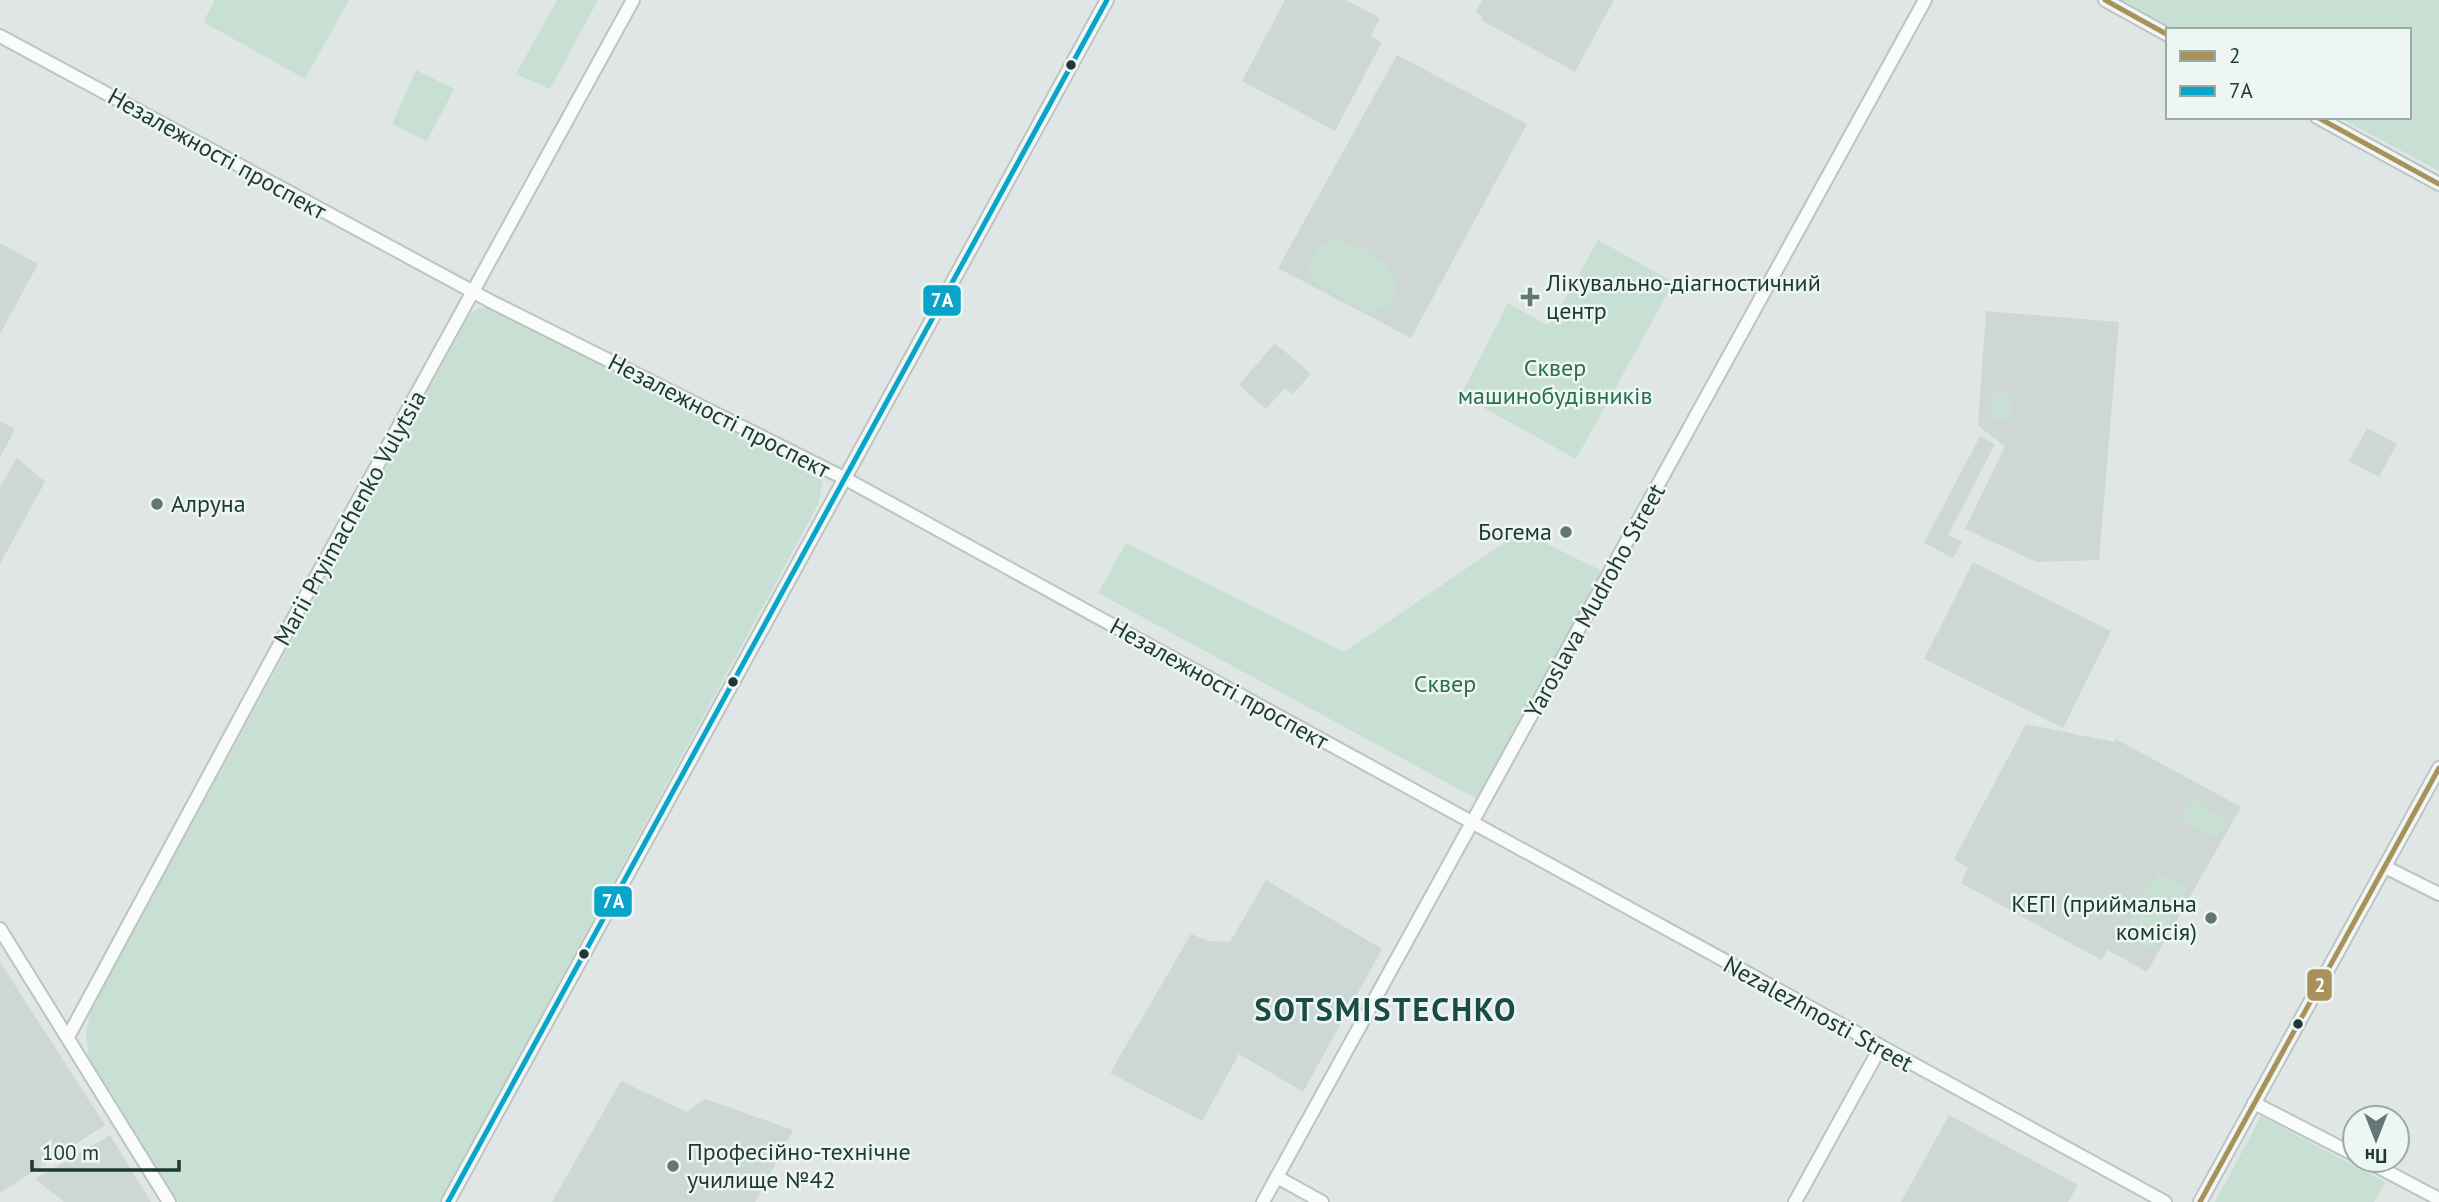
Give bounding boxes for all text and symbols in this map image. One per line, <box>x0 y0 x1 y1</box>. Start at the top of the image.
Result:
legend <box>2166 28 2411 119</box>
text: 2 <box>2229 42 2240 69</box>
unlabelled marker <box>1064 58 1078 72</box>
text: 7А <box>2229 77 2253 104</box>
street label: Незалежності проспект <box>103 81 332 227</box>
place label: Лікувально-діагностичний центр <box>1545 267 1821 326</box>
line badge: 7А <box>922 284 962 317</box>
marker: Лікувально-діагностичний центр <box>1520 287 1540 307</box>
text: 7А <box>931 288 954 312</box>
street label: Незалежності проспект <box>603 346 836 485</box>
park label: Сквер машинобудівників <box>1458 352 1652 411</box>
street label: Marii Pryimachenko Vulytsia <box>266 385 433 651</box>
street label: Yaroslava Mudroho Street <box>1517 478 1672 723</box>
place label: Алруна <box>171 488 246 519</box>
marker: Алруна <box>149 496 165 512</box>
place label: Богема <box>1478 516 1552 547</box>
marker: Богема <box>1558 524 1574 540</box>
street label: Незалежності проспект <box>1105 611 1334 757</box>
park label: Сквер <box>1414 668 1476 699</box>
unlabelled marker <box>726 675 740 689</box>
line badge: 7А <box>593 885 633 918</box>
place label: КЕГІ (приймальна комісія) <box>2011 888 2197 947</box>
text: 7А <box>602 889 625 913</box>
marker: КЕГІ (приймальна комісія) <box>2203 910 2219 926</box>
unlabelled marker <box>577 947 591 961</box>
street label: Nezalezhnosti Street <box>1718 949 1918 1078</box>
line badge: 2 <box>2306 968 2333 1002</box>
text: 2 <box>2315 973 2325 997</box>
district label: SOTSMISTECHKO <box>1254 988 1518 1030</box>
unlabelled marker <box>2291 1017 2305 1031</box>
north arrow <box>2341 1104 2411 1174</box>
scale bar <box>32 1128 178 1172</box>
place label: Професійно-технічне училище №42 <box>687 1136 911 1195</box>
text: 100 m <box>42 1139 99 1166</box>
text: Пн <box>2365 1144 2387 1168</box>
marker: Професійно-технічне училище №42 <box>665 1158 681 1174</box>

